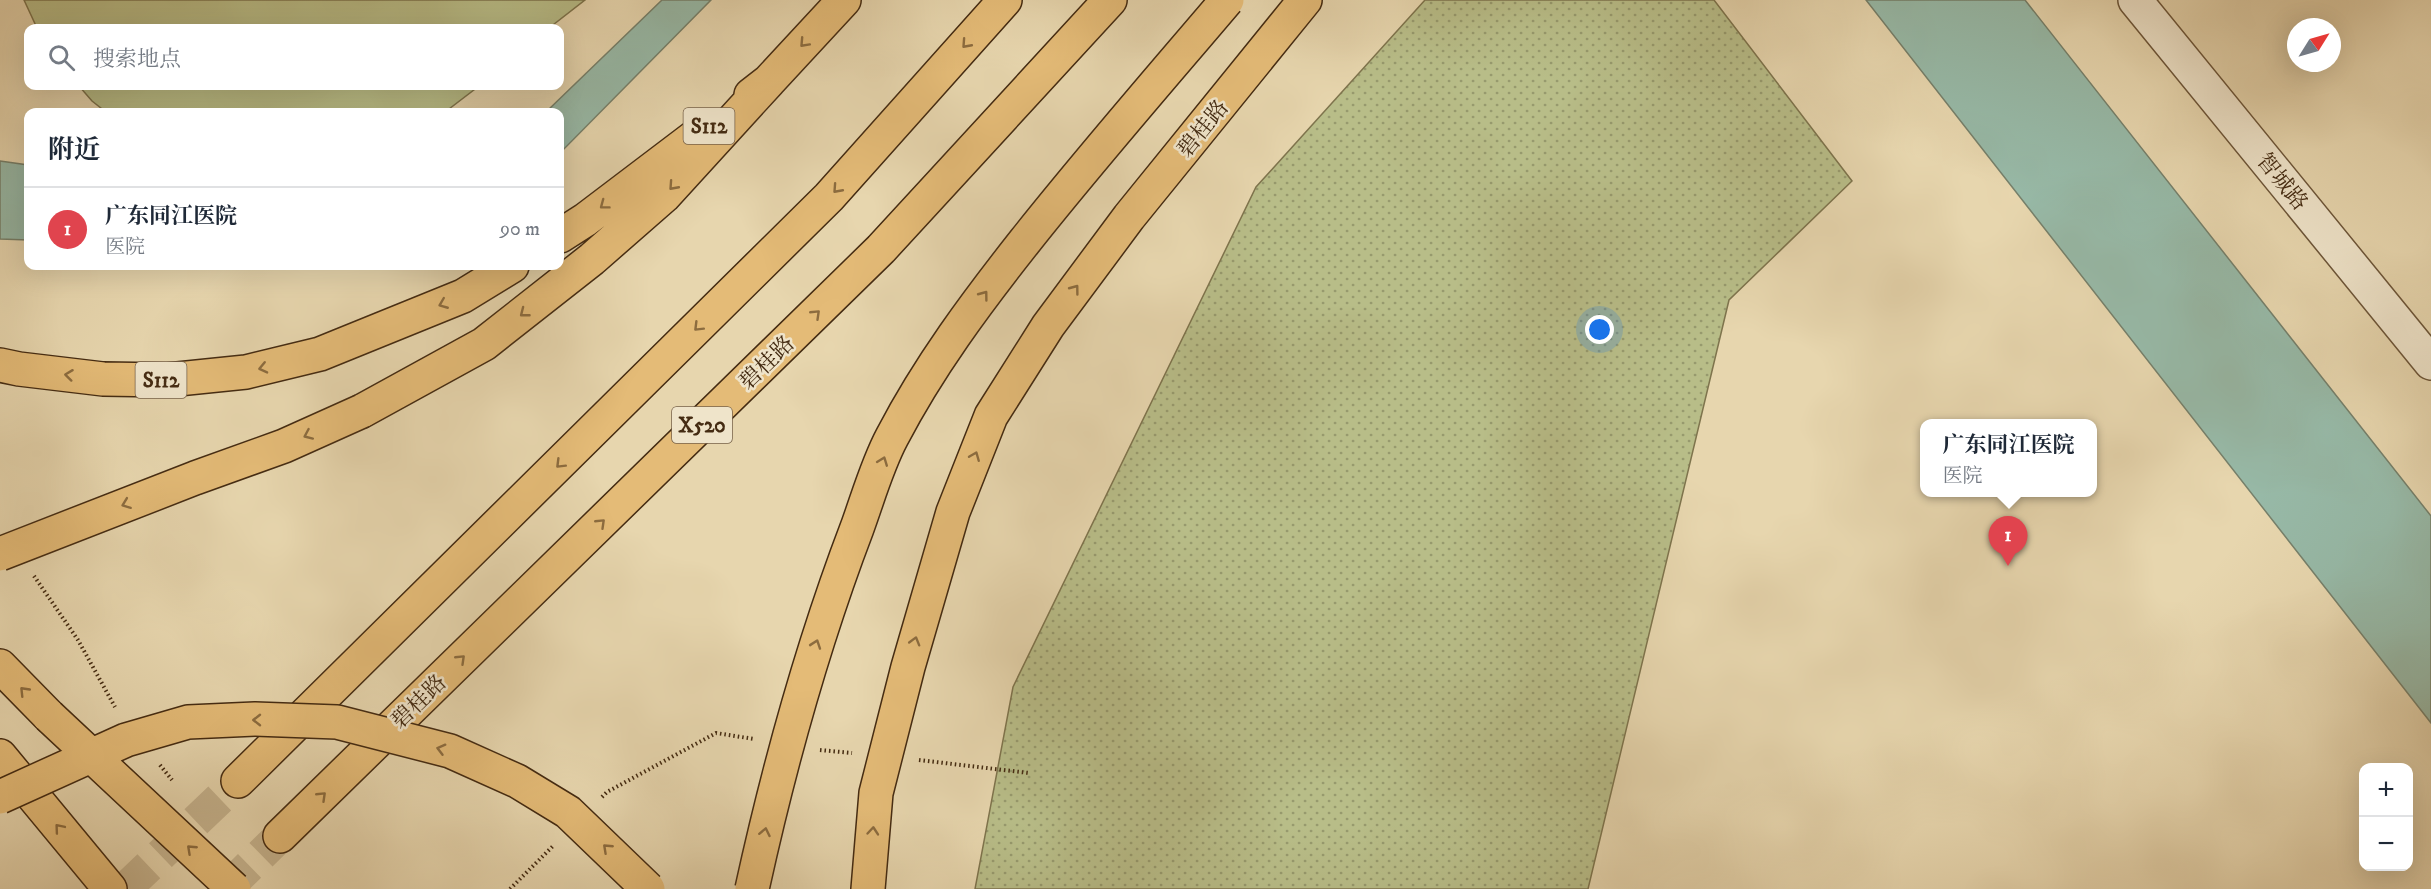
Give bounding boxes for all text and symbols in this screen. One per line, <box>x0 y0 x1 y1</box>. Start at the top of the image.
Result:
north arrow <box>2287 18 2341 72</box>
search box <box>24 24 564 90</box>
one-way arrow <box>800 36 811 46</box>
one-way arrow <box>962 37 973 47</box>
icon: search <box>45 41 78 74</box>
text: 搜索地点 <box>93 46 181 73</box>
street label: 碧桂路 <box>1172 95 1234 163</box>
road number: S112 <box>684 108 734 144</box>
text: 附近 <box>48 134 100 167</box>
street label: 智城路 <box>2251 148 2313 216</box>
one-way arrow <box>669 180 680 190</box>
one-way arrow <box>833 182 844 193</box>
one-way arrow <box>600 198 611 209</box>
text: 广东同江医院 <box>105 203 237 230</box>
text: 1 <box>64 217 71 242</box>
text: 90 m <box>500 217 540 242</box>
text: 医院 <box>105 235 145 260</box>
one-way arrow <box>1068 285 1079 296</box>
one-way arrow <box>977 290 988 301</box>
one-way arrow <box>438 297 449 310</box>
one-way arrow <box>520 305 531 316</box>
one-way arrow <box>808 310 819 321</box>
your location <box>1585 315 1614 344</box>
one-way arrow <box>695 319 706 330</box>
street label: 碧桂路 <box>734 330 800 396</box>
one-way arrow <box>258 360 268 373</box>
road number: S112 <box>136 362 186 398</box>
one-way arrow <box>65 370 74 382</box>
road number: X520 <box>672 407 732 443</box>
popup <box>1920 419 2097 497</box>
one-way arrow <box>304 428 315 440</box>
text: 广东同江医院 <box>1942 432 2075 459</box>
one-way arrow <box>968 451 981 461</box>
one-way arrow <box>556 456 567 467</box>
one-way arrow <box>875 456 888 466</box>
text: 医院 <box>1942 464 1982 489</box>
one-way arrow <box>121 497 132 509</box>
pin: 1 <box>1988 516 2028 566</box>
one-way arrow <box>594 519 604 530</box>
one-way arrow <box>908 636 921 646</box>
one-way arrow <box>809 639 822 650</box>
one-way arrow <box>454 656 465 667</box>
street label: 碧桂路 <box>386 669 452 735</box>
one-way arrow <box>21 688 32 699</box>
one-way arrow <box>253 714 262 726</box>
one-way arrow <box>437 743 447 756</box>
map controls <box>2359 763 2413 871</box>
button: + <box>2359 763 2413 817</box>
one-way arrow <box>314 792 325 803</box>
button: − <box>2359 817 2413 871</box>
one-way arrow <box>55 824 66 835</box>
one-way arrow <box>866 826 879 835</box>
one-way arrow <box>758 827 771 837</box>
one-way arrow <box>603 844 614 855</box>
one-way arrow <box>187 845 198 856</box>

